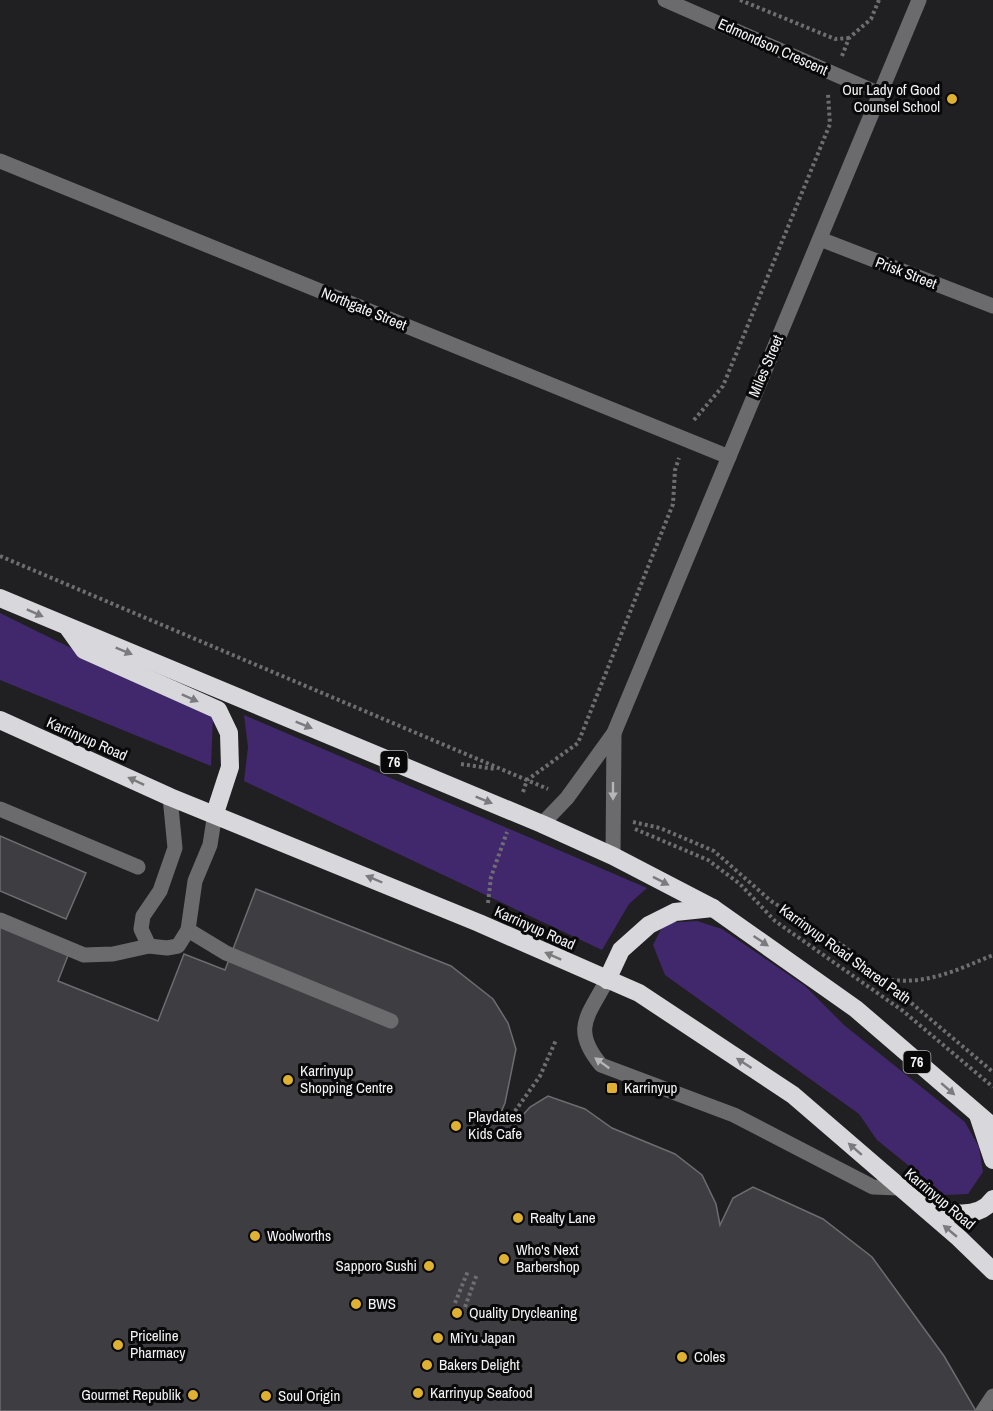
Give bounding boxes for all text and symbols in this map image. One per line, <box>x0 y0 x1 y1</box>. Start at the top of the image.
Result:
street label: Edmondson Crescent <box>715 13 832 80</box>
place label: Our Lady of Good Counsel School <box>842 79 940 117</box>
marker: Our Lady of Good Counsel School <box>945 92 959 106</box>
street label: Prisk Street <box>872 251 940 294</box>
street label: Northgate Street <box>318 282 410 335</box>
street label: Miles Street <box>743 331 788 400</box>
one-way arrow <box>26 609 43 618</box>
one-way arrow <box>115 646 133 656</box>
one-way arrow <box>182 693 200 703</box>
street label: Karrinyup Road <box>44 711 131 766</box>
one-way arrow <box>295 721 313 730</box>
road number: 76 <box>380 751 408 773</box>
one-way arrow <box>127 776 144 785</box>
one-way arrow <box>608 782 618 801</box>
one-way arrow <box>475 796 493 805</box>
one-way arrow <box>365 874 383 883</box>
one-way arrow <box>653 876 670 886</box>
street label: Karrinyup Road Shared Path <box>775 899 915 1009</box>
street label: Karrinyup Road <box>492 900 579 955</box>
one-way arrow <box>753 935 769 947</box>
one-way arrow <box>544 951 562 961</box>
road number: 76 <box>904 1051 930 1073</box>
one-way arrow <box>594 1057 610 1069</box>
one-way arrow <box>736 1057 752 1068</box>
place label: Karrinyup Shopping Centre <box>300 1060 393 1098</box>
marker: Karrinyup Shopping Centre <box>281 1073 295 1087</box>
place label: Karrinyup <box>624 1077 677 1098</box>
marker: Karrinyup <box>605 1081 619 1095</box>
one-way arrow <box>940 1082 955 1095</box>
place label: Playdates Kids Cafe <box>468 1106 522 1144</box>
marker: Playdates Kids Cafe <box>449 1119 463 1133</box>
one-way arrow <box>848 1143 863 1156</box>
street label: Karrinyup Road <box>901 1163 980 1234</box>
place label: Realty Lane <box>530 1207 596 1228</box>
marker: Realty Lane <box>511 1211 525 1225</box>
place label: Woolworths <box>267 1225 331 1246</box>
one-way arrow <box>943 1225 958 1238</box>
marker: Woolworths <box>248 1229 262 1243</box>
place label: Who's Next Barbershop <box>516 1239 580 1277</box>
marker: Who's Next Barbershop <box>497 1252 511 1266</box>
place label: Sapporo Sushi <box>336 1255 417 1276</box>
marker: Sapporo Sushi <box>422 1259 436 1273</box>
place label: BWS <box>368 1293 396 1314</box>
marker: BWS <box>349 1297 363 1311</box>
place label: Quality Drycleaning <box>469 1302 577 1323</box>
marker: Quality Drycleaning <box>450 1306 464 1320</box>
place label: Priceline Pharmacy <box>130 1325 186 1363</box>
place label: MiYu Japan <box>450 1327 515 1348</box>
marker: MiYu Japan <box>431 1331 445 1345</box>
marker: Priceline Pharmacy <box>111 1338 125 1352</box>
place label: Coles <box>694 1346 725 1367</box>
marker: Coles <box>675 1350 689 1364</box>
place label: Bakers Delight <box>439 1354 520 1375</box>
marker: Bakers Delight <box>420 1358 434 1372</box>
place label: Karrinyup Seafood <box>430 1382 533 1403</box>
place label: Gourmet Republik <box>81 1384 182 1405</box>
place label: Soul Origin <box>278 1385 340 1406</box>
marker: Karrinyup Seafood <box>411 1386 425 1400</box>
marker: Gourmet Republik <box>186 1388 200 1402</box>
marker: Soul Origin <box>259 1389 273 1403</box>

